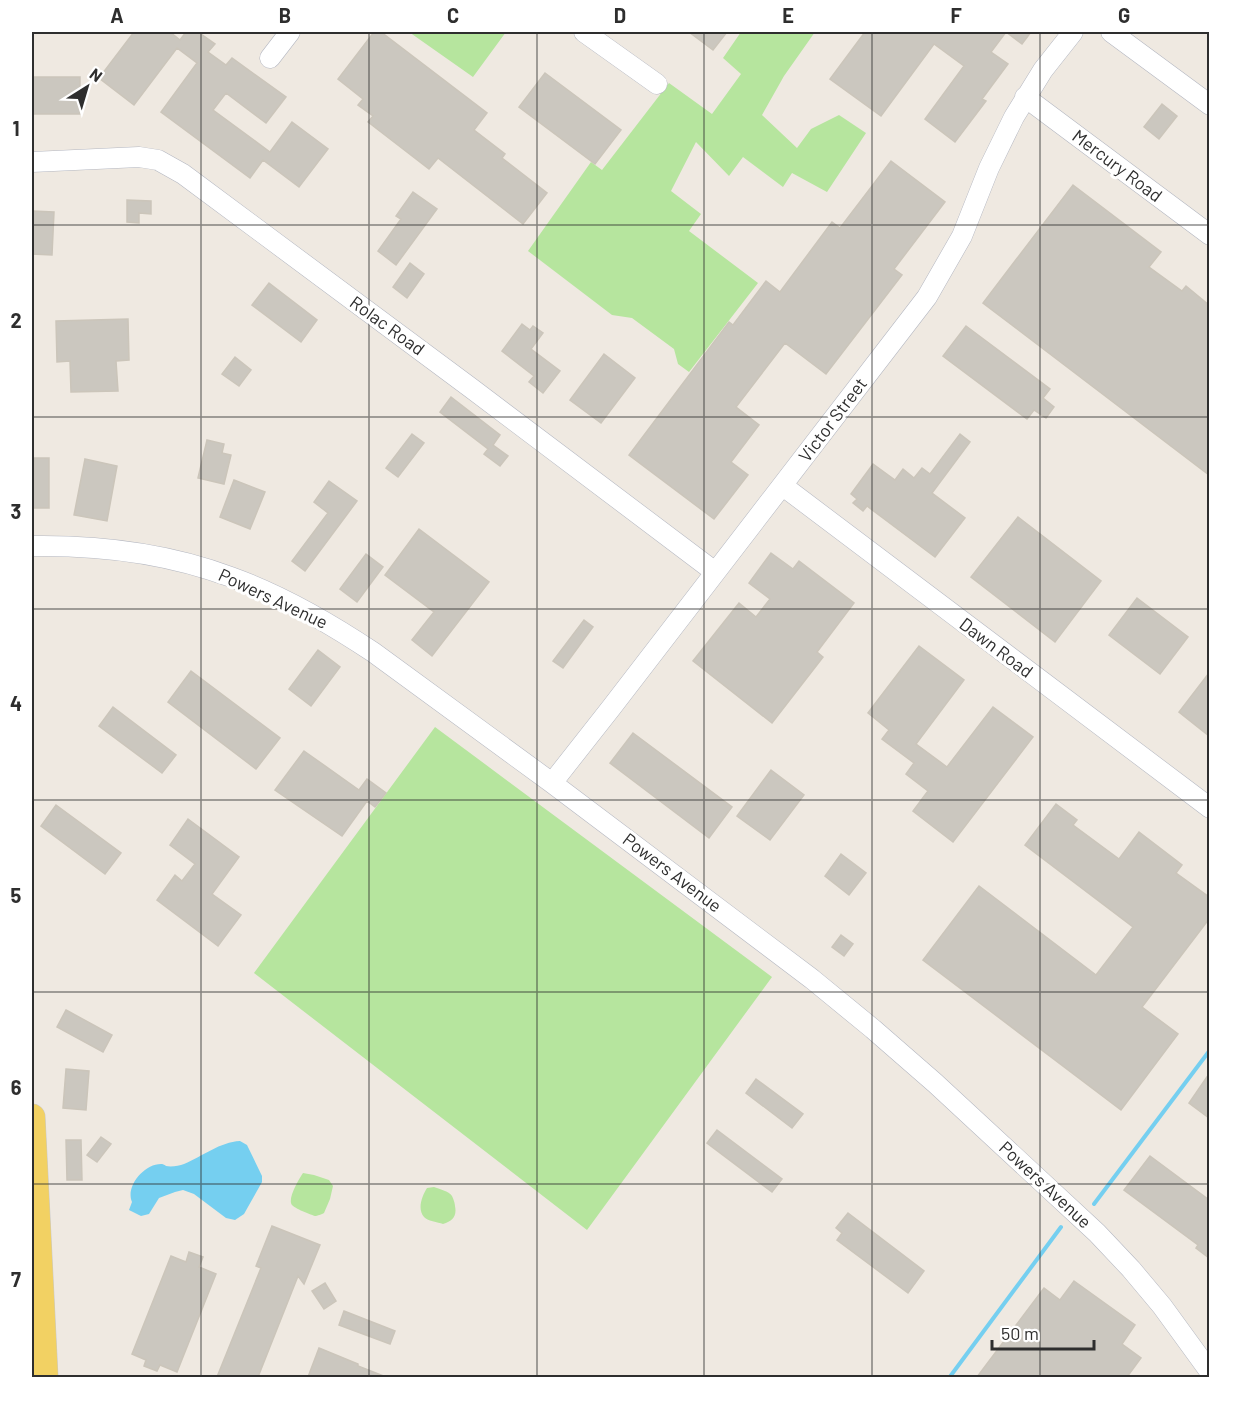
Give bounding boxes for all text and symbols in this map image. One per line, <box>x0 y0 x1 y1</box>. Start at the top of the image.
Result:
text: A <box>110 3 124 27</box>
text: B <box>279 3 291 27</box>
text: C <box>447 3 459 27</box>
text: D <box>614 3 626 27</box>
text: E <box>782 3 794 27</box>
text: F <box>950 3 962 27</box>
text: G <box>1118 3 1130 27</box>
north arrow <box>57 57 117 117</box>
text: N <box>86 64 106 85</box>
text: 1 <box>12 116 20 140</box>
street label: Mercury Road <box>1068 124 1167 206</box>
street label: Rolac Road <box>346 291 429 360</box>
text: 2 <box>10 308 22 332</box>
street label: Victor Street <box>793 373 871 466</box>
text: 3 <box>11 499 21 523</box>
street label: Powers Avenue <box>215 563 332 633</box>
street label: Dawn Road <box>956 612 1038 682</box>
text: 4 <box>10 691 22 715</box>
street label: Powers Avenue <box>619 828 726 916</box>
text: 5 <box>11 883 22 907</box>
text: 6 <box>11 1075 22 1099</box>
street label: Powers Avenue <box>995 1136 1096 1233</box>
text: 7 <box>11 1267 21 1291</box>
scale bar <box>992 1313 1094 1351</box>
text: 50 m <box>1001 1322 1039 1344</box>

